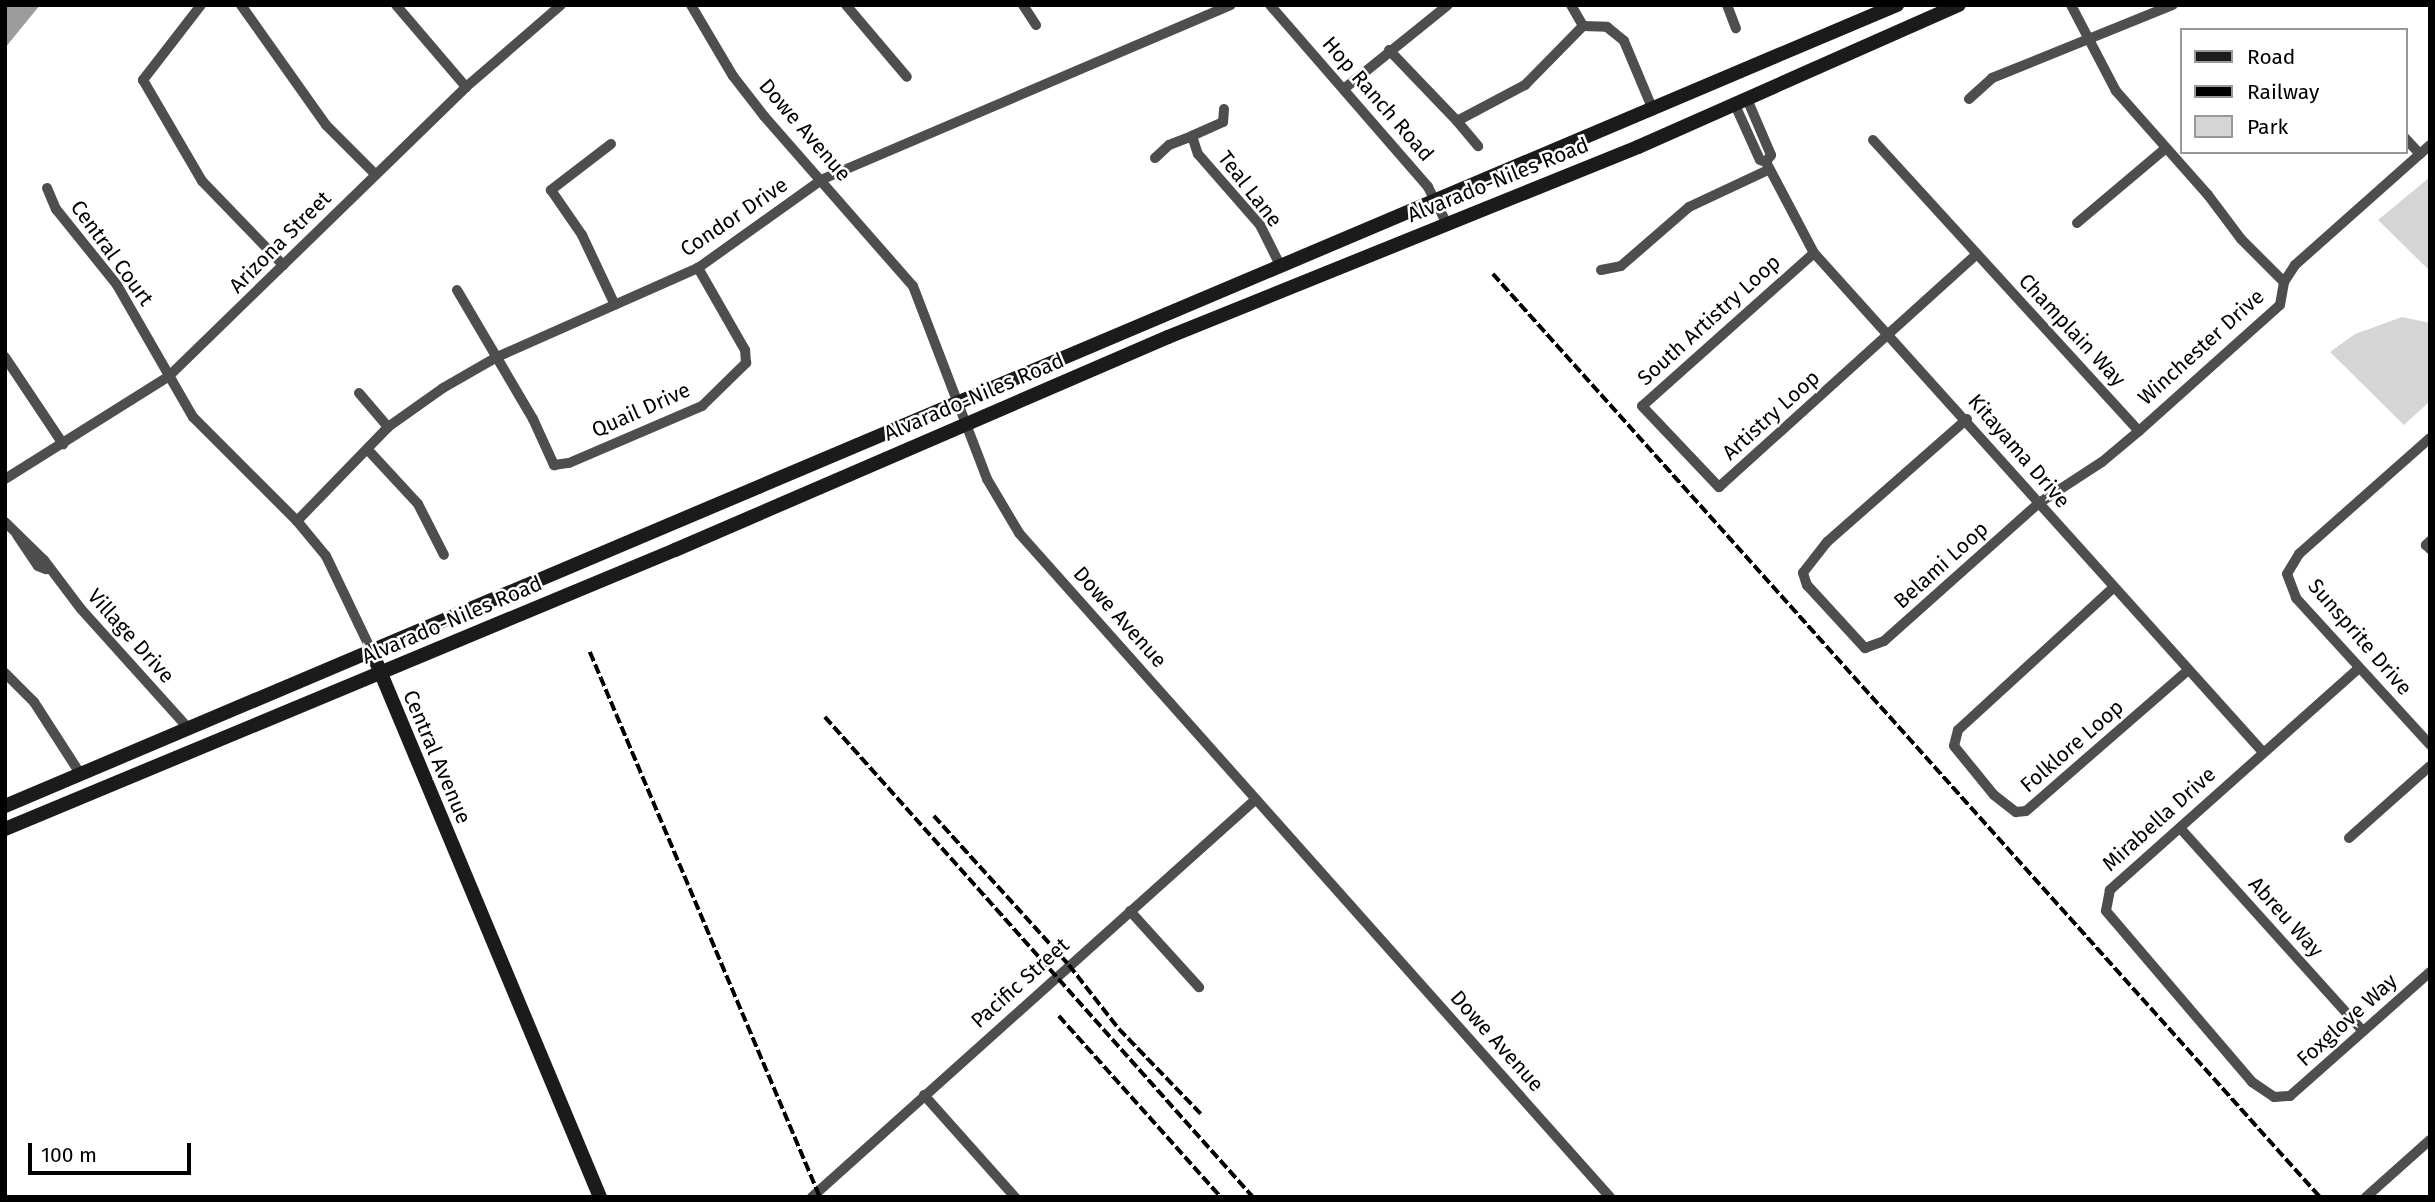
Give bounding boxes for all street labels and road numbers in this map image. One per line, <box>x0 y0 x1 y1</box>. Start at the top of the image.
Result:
street label: Hop Ranch Road <box>1317 31 1439 167</box>
street label: Dowe Avenue <box>754 74 856 186</box>
street label: Alvarado-Niles Road <box>1404 132 1592 228</box>
street label: Teal Lane <box>1213 146 1287 232</box>
street label: Condor Drive <box>676 172 792 262</box>
street label: Arizona Street <box>224 186 336 298</box>
street label: Central Court <box>65 195 159 311</box>
street label: South Artistry Loop <box>1632 249 1786 391</box>
street label: Champlain Way <box>2013 268 2131 392</box>
street label: Winchester Drive <box>2133 284 2269 410</box>
street label: Alvarado-Niles Road <box>880 348 1068 446</box>
street label: Artistry Loop <box>1717 365 1825 465</box>
street label: Quail Drive <box>588 377 694 443</box>
street label: Kitayama Drive <box>1963 389 2075 513</box>
street label: Belami Loop <box>1889 516 1993 614</box>
street label: Dowe Avenue <box>1068 561 1172 673</box>
street label: Alvarado-Niles Road <box>358 571 546 669</box>
street label: Sunsprite Drive <box>2303 574 2417 700</box>
street label: Village Drive <box>82 584 180 688</box>
street label: Central Avenue <box>398 686 476 828</box>
street label: Folklore Loop <box>2015 694 2129 798</box>
street label: Mirabella Drive <box>2097 762 2221 876</box>
street label: Abreu Way <box>2243 872 2329 962</box>
street label: Pacific Street <box>966 932 1074 1034</box>
street label: Foxglove Way <box>2292 968 2402 1072</box>
street label: Dowe Avenue <box>1445 985 1549 1097</box>

